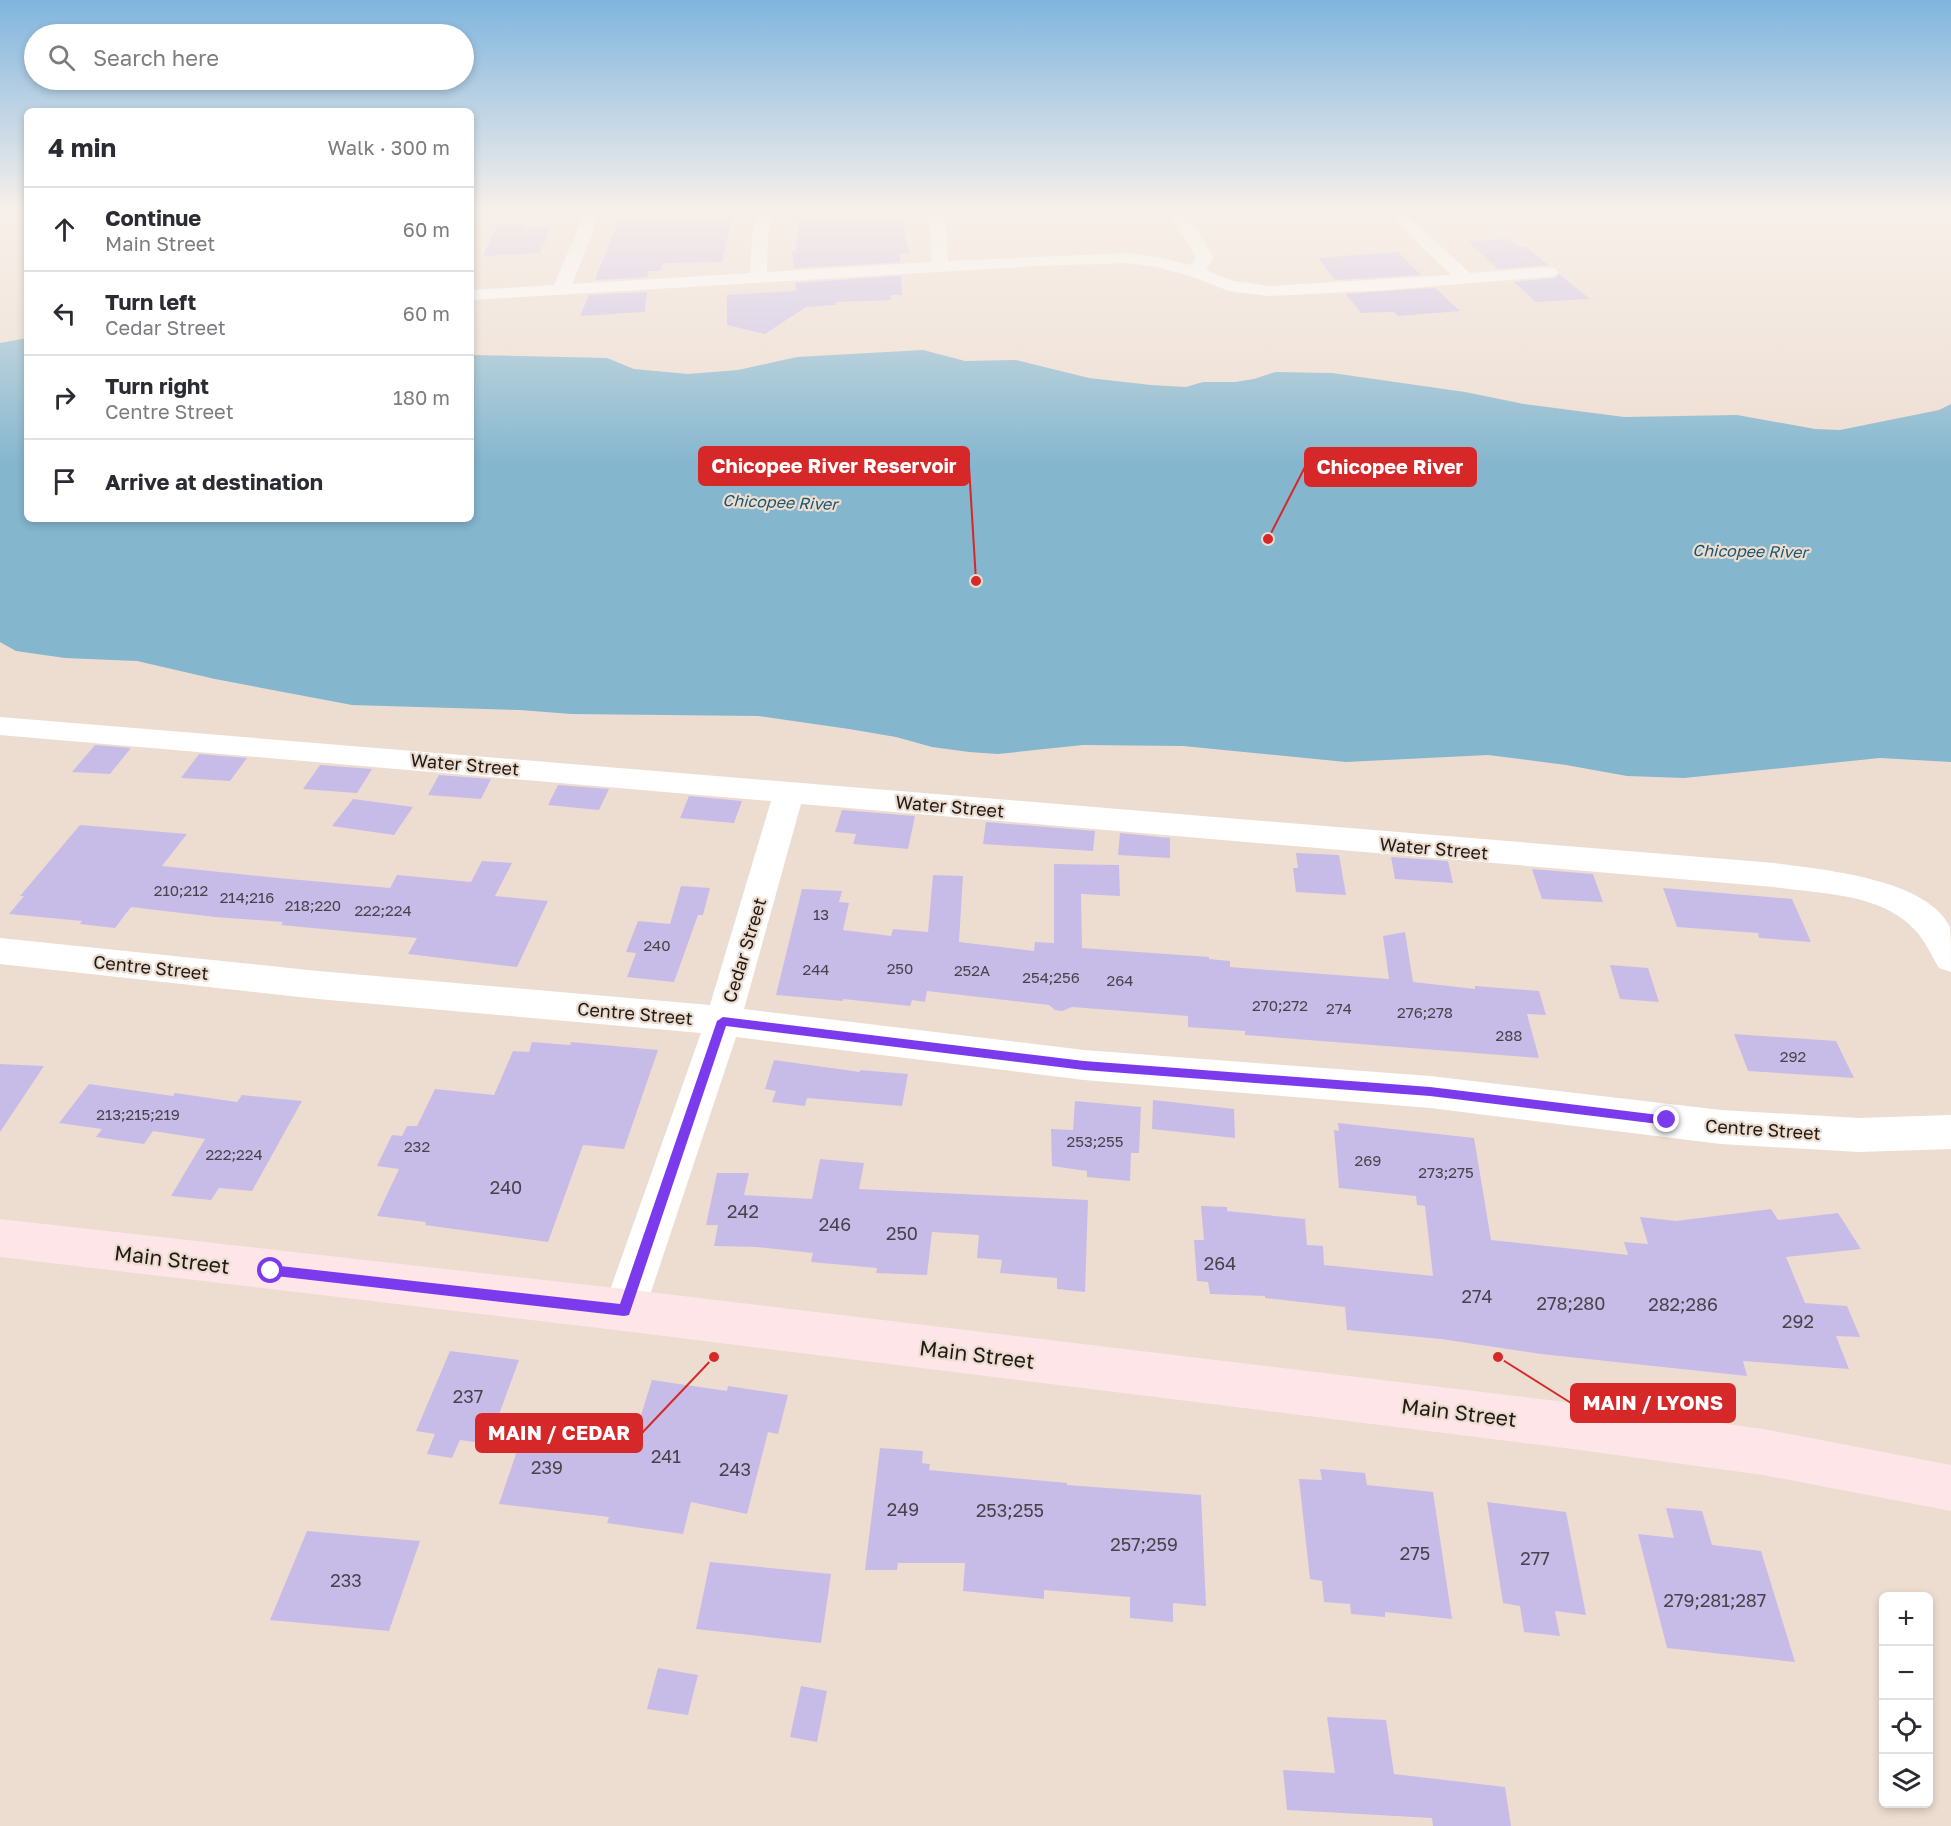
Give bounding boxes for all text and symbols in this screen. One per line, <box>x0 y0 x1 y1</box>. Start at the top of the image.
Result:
search box <box>24 24 474 90</box>
icon: search <box>45 41 78 74</box>
text: Search here <box>93 44 219 71</box>
text: 4 min <box>48 132 116 163</box>
text: Walk · 300 m <box>327 135 450 159</box>
text: Continue <box>105 204 201 231</box>
icon: ahead <box>48 213 81 246</box>
text: 60 m <box>403 217 450 241</box>
text: Main Street <box>105 231 215 255</box>
text: Turn left <box>105 288 196 315</box>
icon: left <box>48 297 81 330</box>
text: 60 m <box>403 301 450 325</box>
text: Cedar Street <box>105 315 226 339</box>
text: Turn right <box>105 372 209 399</box>
icon: right <box>48 381 81 414</box>
text: 180 m <box>393 385 450 409</box>
text: Centre Street <box>105 399 234 423</box>
callout: Chicopee River Reservoir <box>699 447 969 485</box>
callout: Chicopee River <box>1305 448 1476 486</box>
text: Chicopee River Reservoir <box>711 453 957 477</box>
text: Chicopee River <box>1317 454 1464 478</box>
icon: arrive <box>48 465 81 498</box>
text: Arrive at destination <box>105 468 323 495</box>
water label: Chicopee River <box>722 490 841 514</box>
water label: Chicopee River <box>1692 540 1810 562</box>
street label: Water Street <box>410 748 520 780</box>
street label: Water Street <box>895 790 1005 822</box>
street label: Water Street <box>1379 832 1489 864</box>
house number: 210;212 <box>154 881 208 899</box>
house number: 214;216 <box>220 888 274 906</box>
street label: Cedar Street <box>718 895 770 1005</box>
house number: 218;220 <box>285 896 341 914</box>
house number: 222;224 <box>354 901 412 919</box>
house number: 13 <box>813 905 829 923</box>
house number: 240 <box>643 936 671 954</box>
street label: Centre Street <box>92 950 210 984</box>
house number: 250 <box>887 959 913 977</box>
house number: 244 <box>802 960 830 978</box>
house number: 252A <box>954 961 990 979</box>
house number: 254;256 <box>1022 968 1080 986</box>
house number: 264 <box>1107 971 1133 989</box>
house number: 270;272 <box>1252 996 1308 1014</box>
street label: Centre Street <box>576 997 694 1029</box>
house number: 274 <box>1326 999 1352 1017</box>
house number: 276;278 <box>1397 1003 1453 1021</box>
house number: 288 <box>1495 1026 1523 1044</box>
house number: 292 <box>1780 1047 1806 1065</box>
house number: 213;215;219 <box>96 1105 180 1123</box>
route end <box>1653 1106 1679 1132</box>
street label: Centre Street <box>1704 1114 1822 1144</box>
house number: 253;255 <box>1067 1132 1123 1150</box>
house number: 232 <box>404 1137 430 1155</box>
house number: 222;224 <box>205 1145 263 1163</box>
house number: 269 <box>1355 1151 1381 1169</box>
house number: 273;275 <box>1418 1163 1474 1181</box>
house number: 240 <box>490 1176 522 1198</box>
house number: 242 <box>727 1200 759 1222</box>
house number: 246 <box>819 1213 851 1235</box>
house number: 250 <box>886 1222 918 1244</box>
street label: Main Street <box>113 1239 231 1279</box>
house number: 264 <box>1204 1252 1236 1274</box>
route start <box>257 1257 283 1283</box>
house number: 274 <box>1462 1285 1492 1307</box>
house number: 278;280 <box>1537 1292 1605 1314</box>
house number: 282;286 <box>1648 1293 1718 1315</box>
house number: 292 <box>1782 1310 1814 1332</box>
street label: Main Street <box>918 1334 1036 1374</box>
callout: MAIN / LYONS <box>1571 1384 1735 1422</box>
house number: 237 <box>453 1385 483 1407</box>
text: MAIN / LYONS <box>1583 1390 1723 1414</box>
street label: Main Street <box>1400 1392 1518 1432</box>
callout: MAIN / CEDAR <box>476 1414 642 1452</box>
text: MAIN / CEDAR <box>488 1420 630 1444</box>
house number: 241 <box>651 1445 681 1467</box>
house number: 239 <box>531 1456 563 1478</box>
house number: 243 <box>719 1458 751 1480</box>
house number: 249 <box>887 1498 919 1520</box>
house number: 253;255 <box>976 1499 1044 1521</box>
house number: 257;259 <box>1110 1533 1178 1555</box>
house number: 275 <box>1400 1542 1430 1564</box>
house number: 277 <box>1520 1547 1550 1569</box>
house number: 233 <box>330 1569 362 1591</box>
house number: 279;281;287 <box>1664 1589 1766 1611</box>
map controls <box>1879 1592 1933 1808</box>
button: + <box>1879 1592 1933 1646</box>
button: − <box>1879 1646 1933 1700</box>
button: locate <box>1879 1700 1933 1754</box>
button: layers <box>1879 1754 1933 1808</box>

